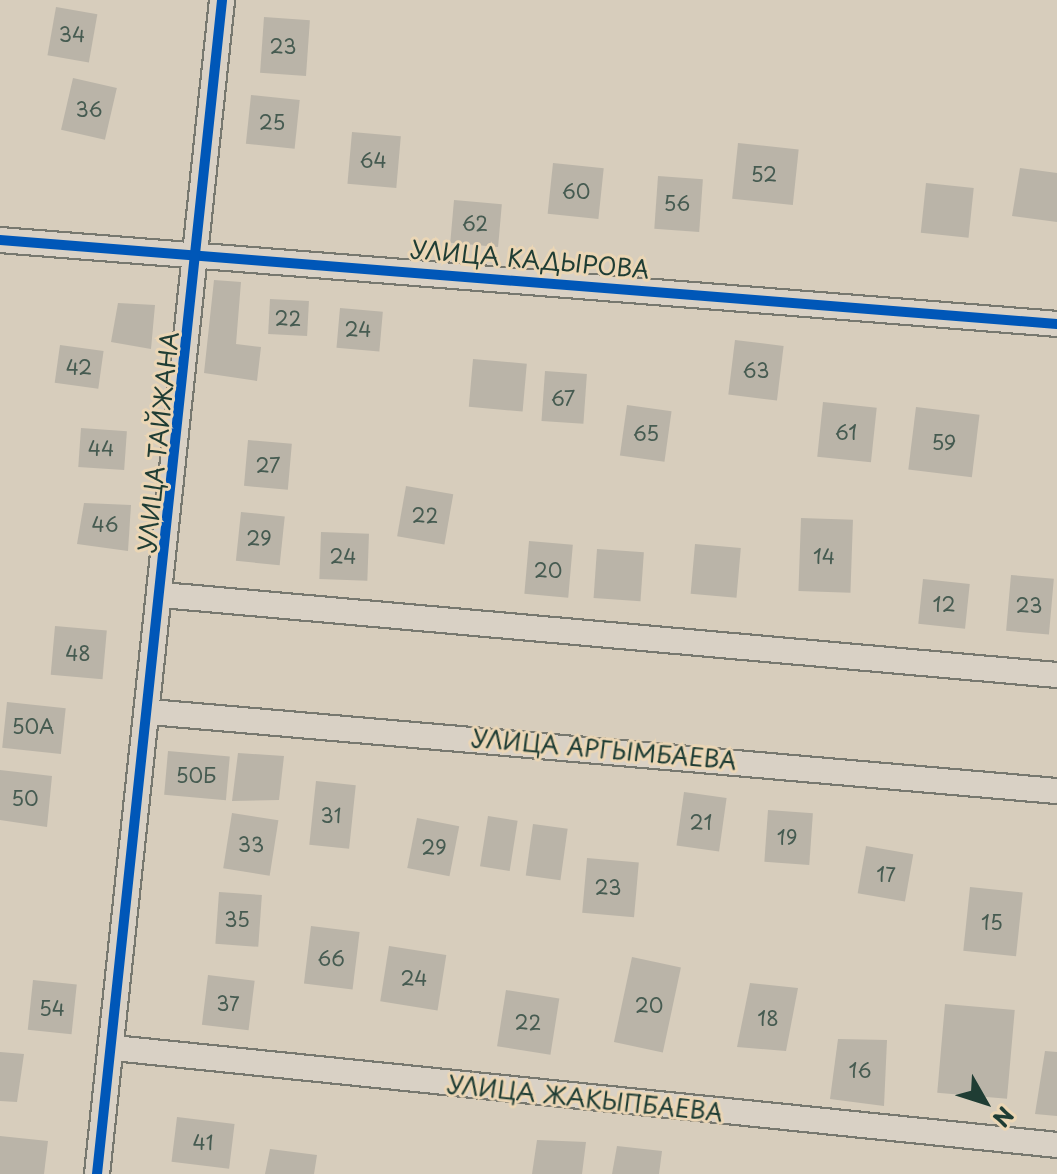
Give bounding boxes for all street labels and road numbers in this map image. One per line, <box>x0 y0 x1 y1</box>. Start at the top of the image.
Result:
street label: УЛИЦА КАДЫРОВА <box>409 234 651 284</box>
street label: УЛИЦА ТАЙЖАНА <box>132 329 184 555</box>
street label: УЛИЦА АРГЫМБАЕВА <box>470 723 738 775</box>
street label: УЛИЦА ЖАКЫПБАЕВА <box>446 1069 724 1127</box>

